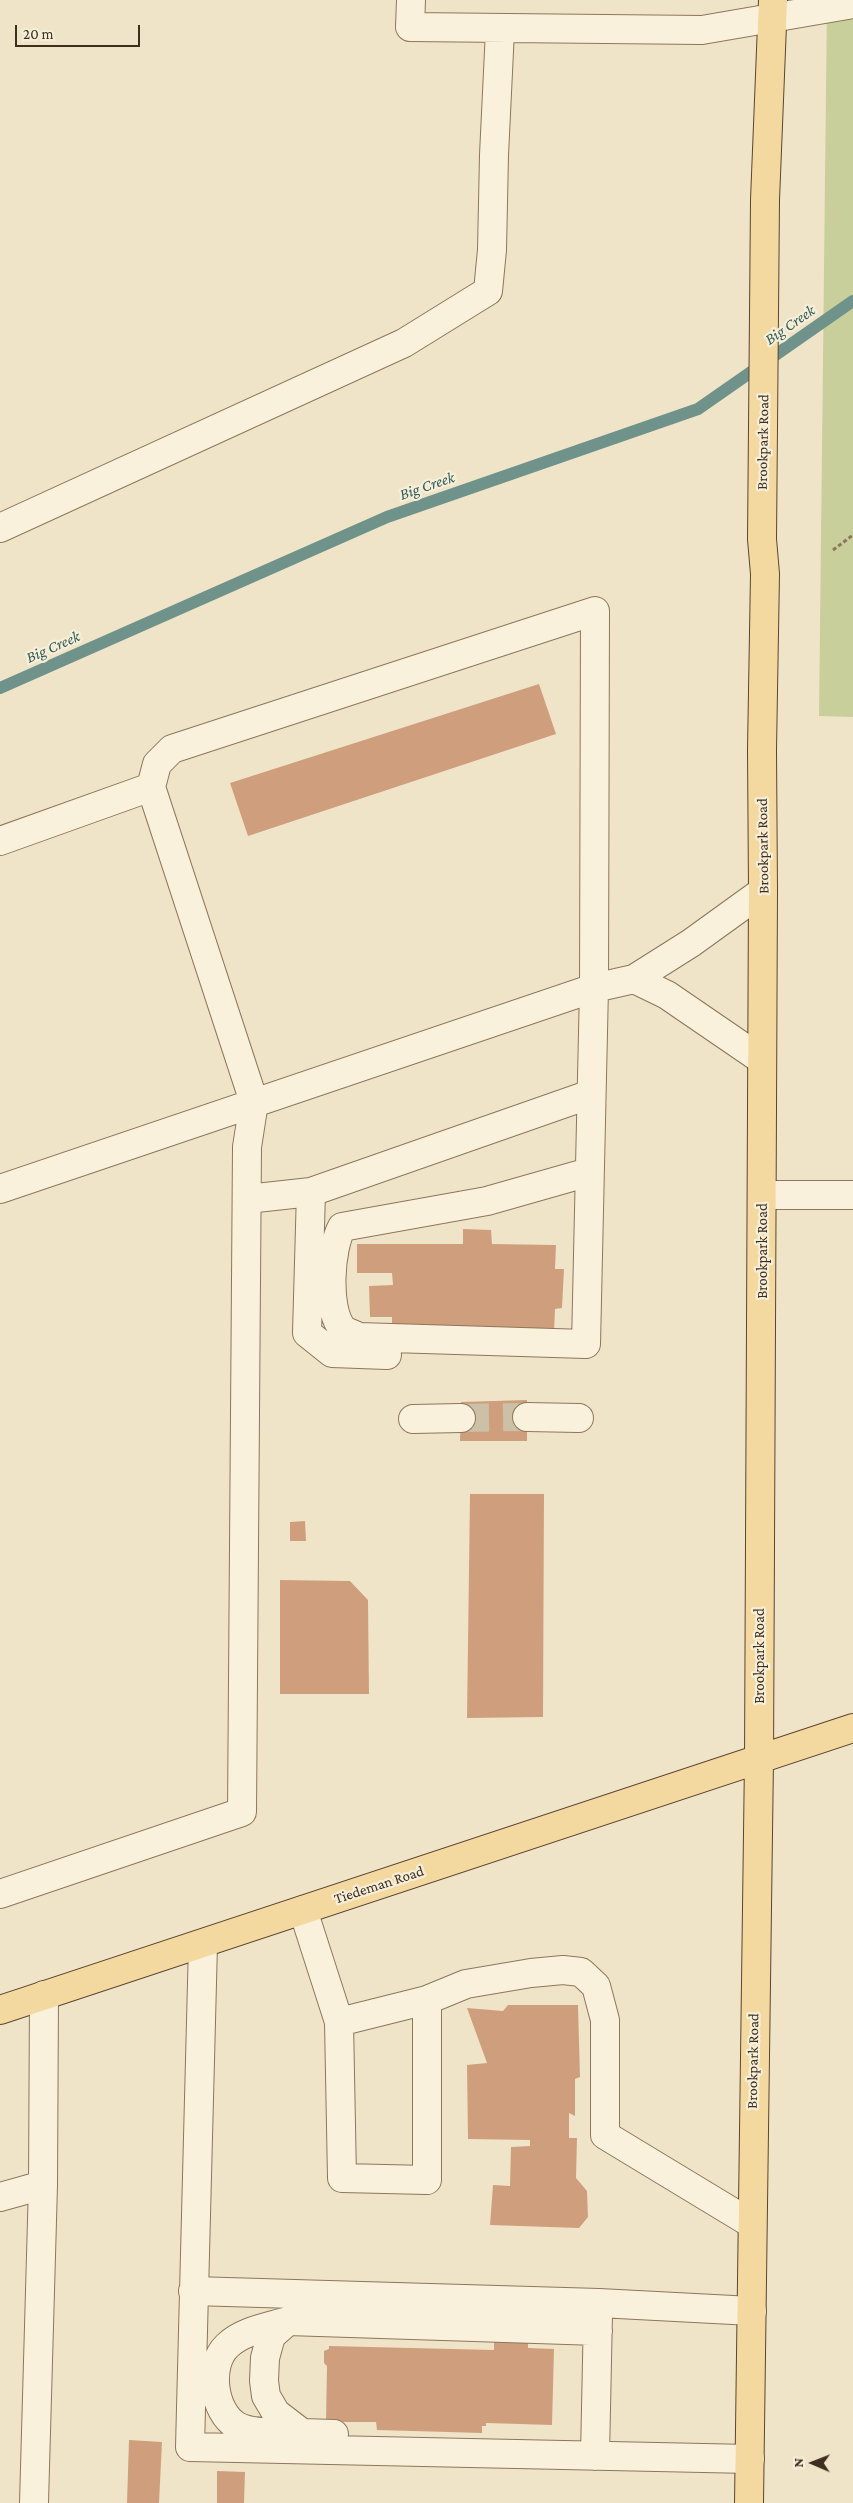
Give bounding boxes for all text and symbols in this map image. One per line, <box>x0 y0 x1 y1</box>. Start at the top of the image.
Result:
scale bar <box>18 15 142 47</box>
text: 20 m <box>23 26 54 42</box>
water label: Big Creek <box>761 301 819 349</box>
street label: Brookpark Road <box>753 394 773 490</box>
water label: Big Creek <box>397 468 457 504</box>
water label: Big Creek <box>23 627 83 667</box>
street label: Brookpark Road <box>753 798 773 894</box>
street label: Brookpark Road <box>753 1203 771 1299</box>
street label: Brookpark Road <box>750 1608 768 1704</box>
street label: Tiedeman Road <box>332 1862 426 1908</box>
street label: Brookpark Road <box>743 2013 763 2109</box>
north arrow <box>788 2438 838 2488</box>
text: N <box>790 2458 806 2468</box>

